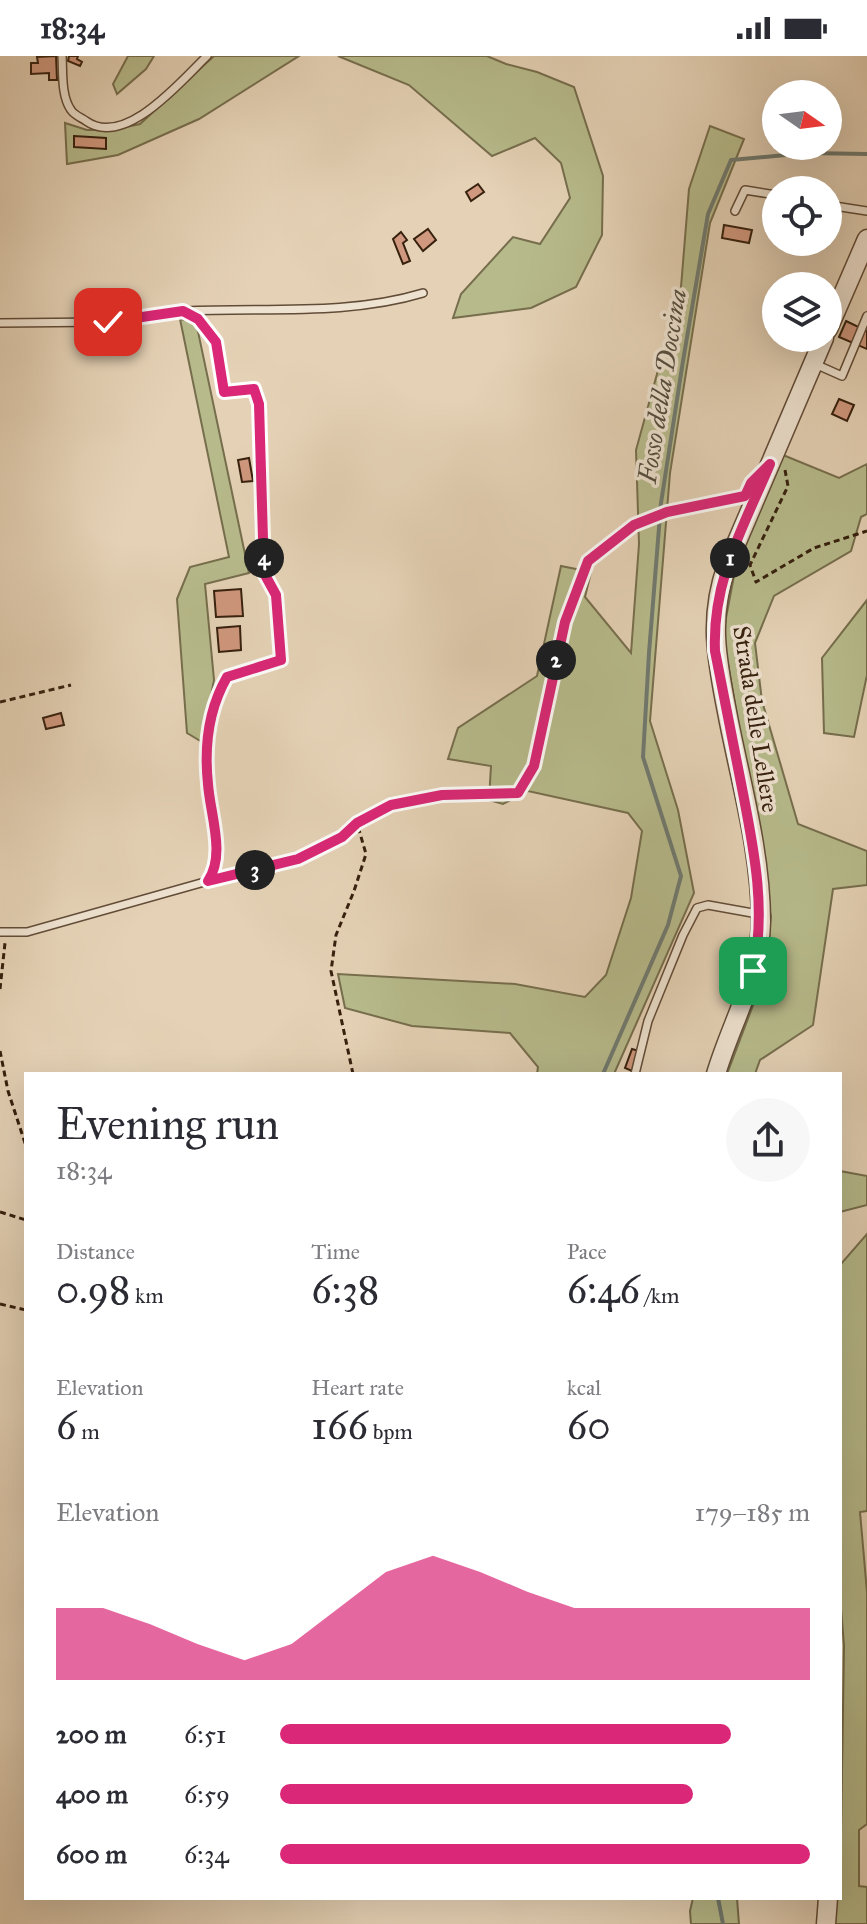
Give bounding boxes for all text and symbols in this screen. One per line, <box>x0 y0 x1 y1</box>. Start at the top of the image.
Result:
text: 18:34 <box>40 10 104 46</box>
north arrow <box>762 80 842 160</box>
map controls <box>762 80 842 352</box>
button: locate <box>762 176 842 256</box>
button: layers <box>762 272 842 352</box>
water label: Fosso della Doccina <box>631 287 693 486</box>
pin <box>74 288 142 356</box>
icon: check <box>86 300 130 344</box>
pin: 4 <box>244 538 284 578</box>
pin: 1 <box>710 538 750 578</box>
text: 4 <box>258 544 270 571</box>
text: 1 <box>726 544 734 571</box>
street label: Strada delle Lellere <box>726 624 786 814</box>
pin: 2 <box>536 640 576 680</box>
text: 2 <box>551 646 561 673</box>
pin: 3 <box>235 850 275 890</box>
text: 3 <box>251 856 259 883</box>
pin <box>719 937 787 1005</box>
icon: arrive <box>731 949 775 993</box>
text: Evening run <box>56 1097 279 1151</box>
button: share <box>726 1098 810 1182</box>
text: 18:34 <box>56 1154 112 1186</box>
text: Distance <box>56 1238 135 1265</box>
text: Time <box>311 1238 360 1265</box>
text: Pace <box>567 1238 607 1265</box>
text: 0.98 <box>56 1265 130 1314</box>
text: 6:38 <box>311 1265 379 1314</box>
text: 6:46 <box>567 1265 640 1314</box>
text: km <box>130 1282 164 1309</box>
text: /km <box>640 1282 679 1309</box>
text: Elevation <box>56 1374 143 1401</box>
text: Heart rate <box>311 1374 404 1401</box>
text: kcal <box>567 1374 601 1401</box>
text: 6 <box>56 1401 77 1450</box>
text: 166 <box>311 1401 368 1450</box>
text: 60 <box>567 1401 610 1450</box>
text: m <box>77 1418 100 1445</box>
text: bpm <box>368 1418 413 1445</box>
text: Elevation <box>56 1496 159 1528</box>
text: 179–185 m <box>695 1496 810 1528</box>
text: 200 m <box>56 1718 127 1750</box>
text: 6:51 <box>184 1718 226 1750</box>
text: 400 m <box>56 1778 128 1810</box>
text: 6:59 <box>184 1778 230 1810</box>
text: 600 m <box>56 1838 127 1870</box>
text: 6:34 <box>184 1838 229 1870</box>

